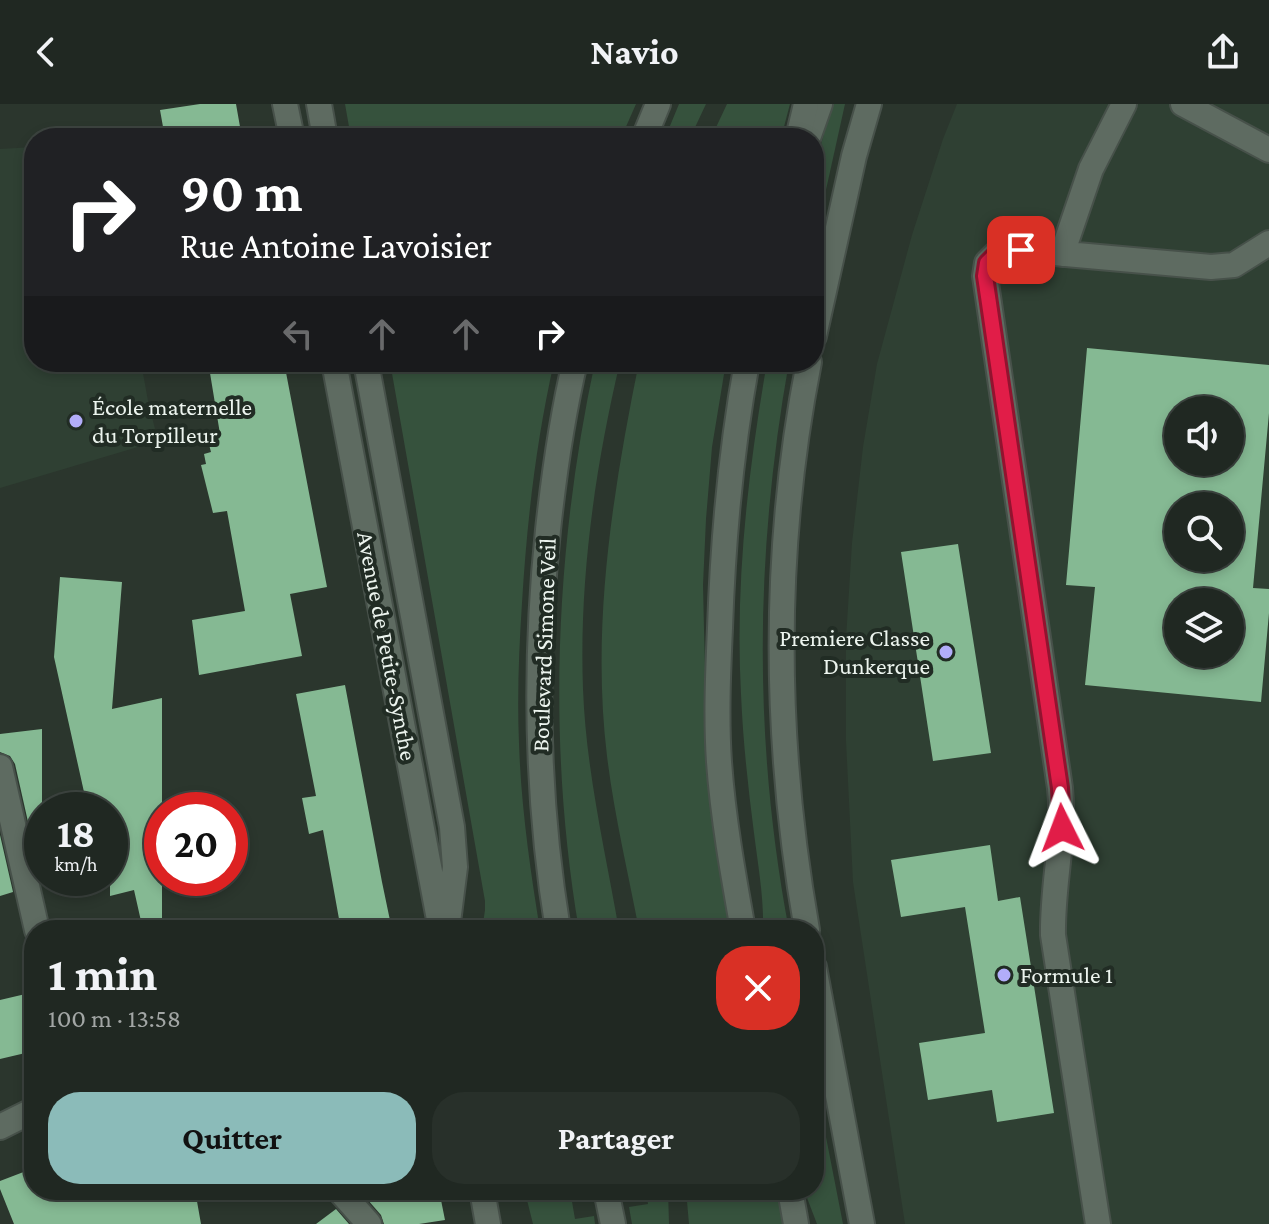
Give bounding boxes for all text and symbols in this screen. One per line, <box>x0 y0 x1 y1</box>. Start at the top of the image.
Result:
icon: back <box>24 30 68 74</box>
icon: share <box>1201 30 1245 74</box>
text: Navio <box>590 32 679 72</box>
icon: right <box>48 160 152 264</box>
text: 90 m <box>180 161 303 223</box>
pin <box>987 216 1055 284</box>
text: Rue Antoine Lavoisier <box>180 226 492 266</box>
icon: arrive <box>999 228 1043 272</box>
icon: left <box>276 312 320 356</box>
icon: ahead <box>360 312 404 356</box>
icon: ahead <box>444 312 488 356</box>
icon: right <box>528 312 572 356</box>
place label: École maternelle du Torpilleur <box>92 393 252 448</box>
map controls <box>1164 396 1244 668</box>
button: sound <box>1164 396 1244 476</box>
marker: École maternelle du Torpilleur <box>67 412 85 430</box>
button: search <box>1164 492 1244 572</box>
street label: Avenue de Petite-Synthe <box>352 529 423 763</box>
street label: Boulevard Simone Veil <box>526 537 561 752</box>
button: layers <box>1164 588 1244 668</box>
place label: Premiere Classe Dunkerque <box>779 624 930 679</box>
marker: Premiere Classe Dunkerque <box>937 643 955 661</box>
position arrow <box>1020 786 1104 870</box>
speed limit sign: 20 <box>144 792 248 896</box>
text: 18 <box>57 811 95 856</box>
text: km/h <box>54 853 98 875</box>
button: close <box>716 946 800 1030</box>
text: 1 min <box>48 947 157 1000</box>
place label: Formule 1 <box>1020 961 1113 988</box>
marker: Formule 1 <box>995 966 1013 984</box>
text: 100 m · 13:58 <box>48 1004 181 1033</box>
button: Quitter <box>48 1092 416 1184</box>
button: Partager <box>432 1092 800 1184</box>

